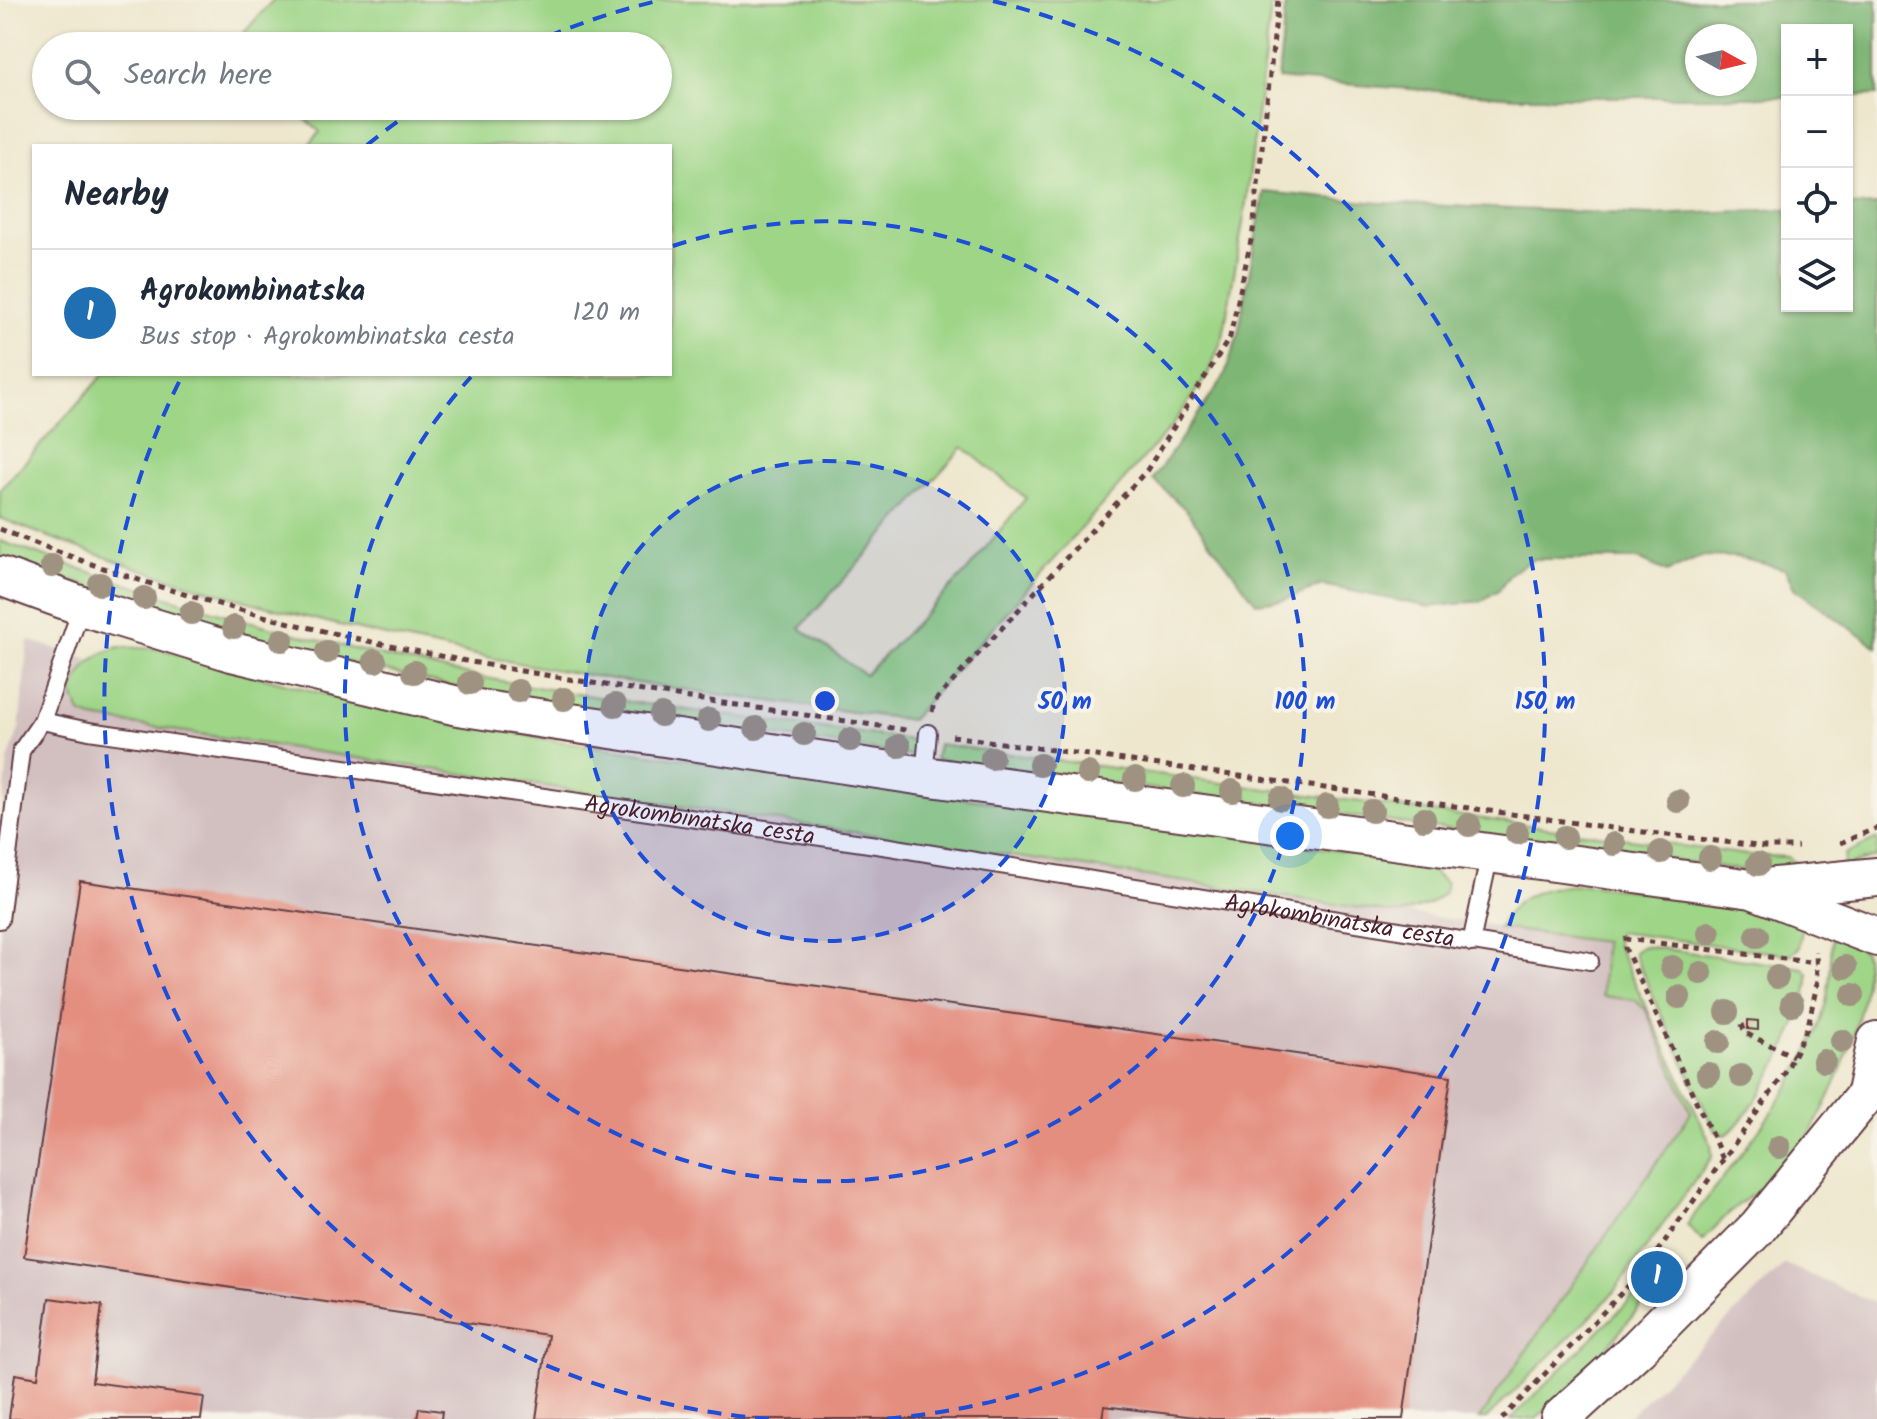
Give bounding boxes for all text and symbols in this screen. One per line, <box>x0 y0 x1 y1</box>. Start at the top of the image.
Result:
north arrow <box>1685 24 1757 96</box>
map controls <box>1781 24 1853 312</box>
button: + <box>1781 24 1853 96</box>
search box <box>32 32 672 120</box>
text: Search here <box>124 52 272 100</box>
icon: search <box>60 54 104 98</box>
button: − <box>1781 96 1853 168</box>
button: locate <box>1781 168 1853 240</box>
text: Nearby <box>64 169 169 223</box>
button: layers <box>1781 240 1853 312</box>
text: Agrokombinatska <box>140 268 365 316</box>
text: 1 <box>86 292 94 334</box>
text: 120 m <box>573 292 640 334</box>
text: Bus stop · Agrokombinatska cesta <box>140 316 515 358</box>
text: 50 m <box>1037 683 1092 722</box>
text: 100 m <box>1275 683 1335 722</box>
text: 150 m <box>1515 683 1575 722</box>
centre of rings <box>811 687 839 715</box>
street label: Agrokombinatska cesta <box>582 785 817 857</box>
your location <box>1270 816 1310 856</box>
street label: Agrokombinatska cesta <box>1222 884 1457 960</box>
pin: 1 <box>1631 1247 1683 1307</box>

